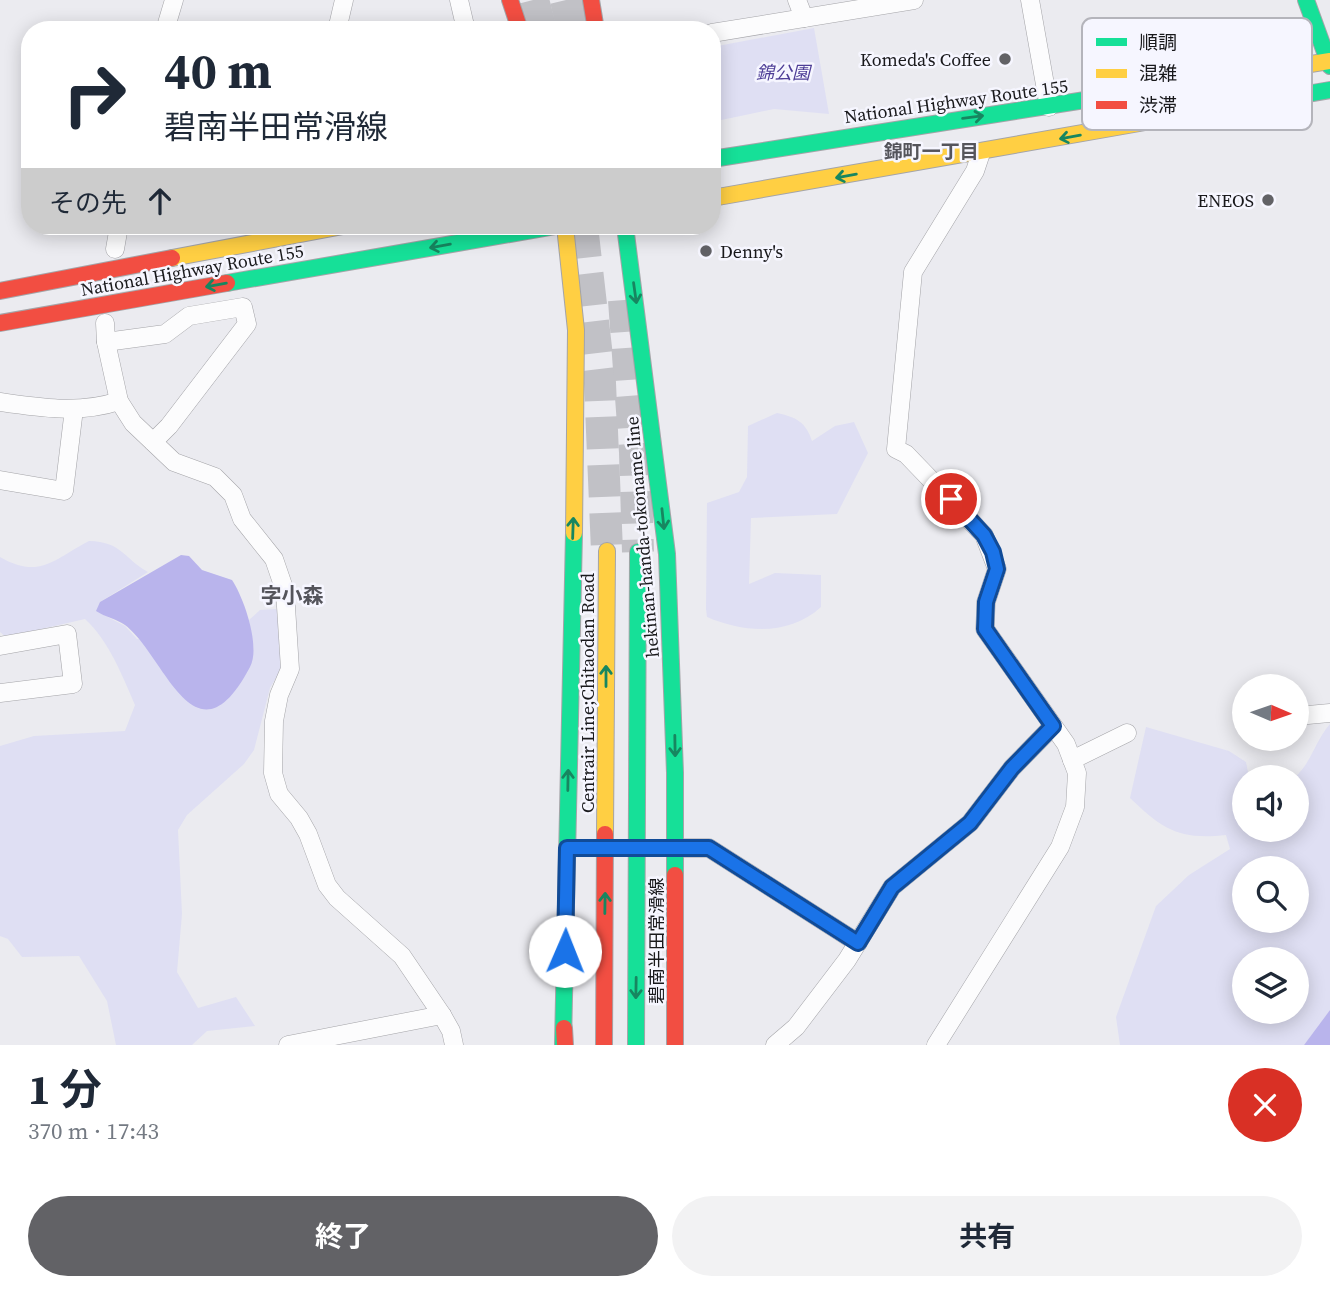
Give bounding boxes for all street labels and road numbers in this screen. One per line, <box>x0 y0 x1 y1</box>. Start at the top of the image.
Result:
street label: National Highway Route 155 <box>843 73 1069 129</box>
street label: National Highway Route 155 <box>79 238 305 302</box>
street label: hekinan-handa-tokoname line <box>619 415 665 659</box>
street label: Centrair Line;Chitaodan Road <box>575 573 600 813</box>
street label: 碧南半田常滑線 <box>644 878 669 1004</box>

